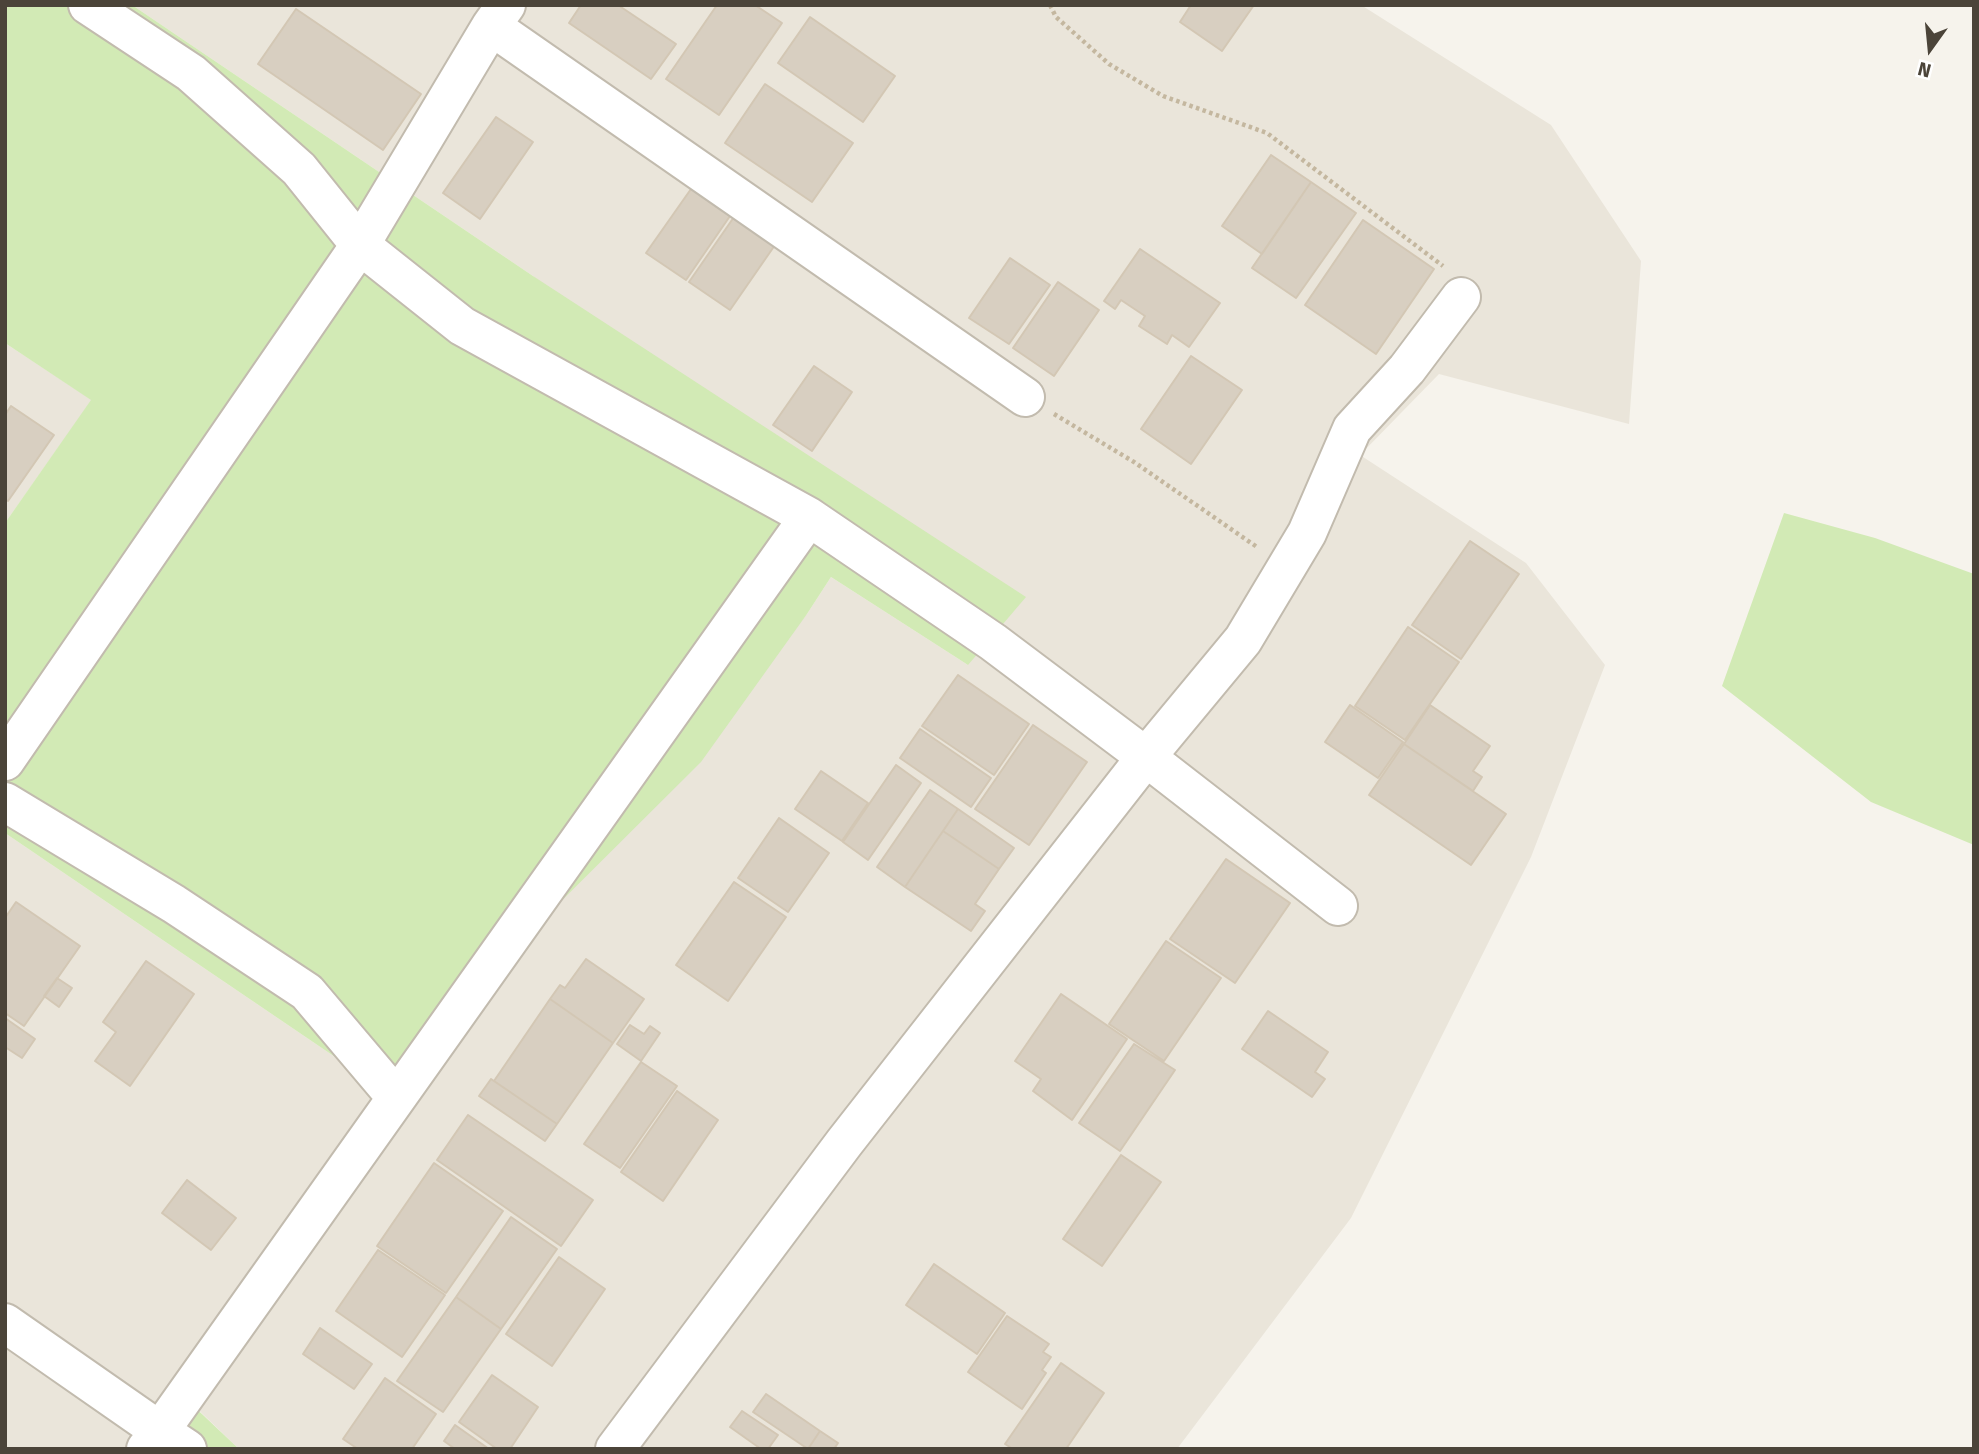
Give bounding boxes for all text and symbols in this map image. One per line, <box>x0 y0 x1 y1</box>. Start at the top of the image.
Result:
north arrow <box>1895 14 1965 84</box>
text: N <box>1915 57 1934 83</box>

